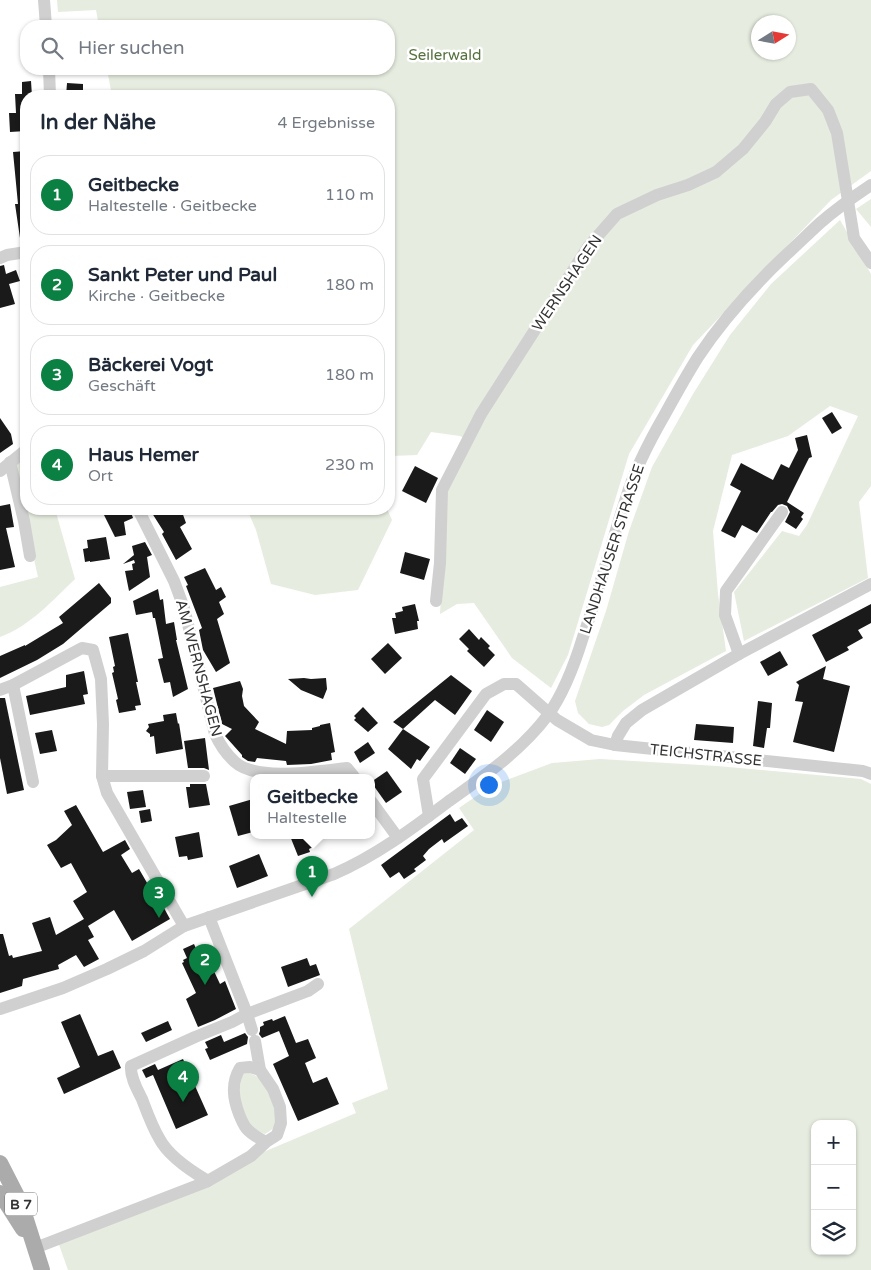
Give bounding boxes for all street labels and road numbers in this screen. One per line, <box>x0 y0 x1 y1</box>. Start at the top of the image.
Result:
street label: WERNSHAGEN <box>528 232 606 334</box>
street label: LANDHAUSER STRASSE <box>576 462 648 636</box>
street label: AM WERNSHAGEN <box>172 597 226 739</box>
street label: TEICHSTRASSE <box>649 740 763 770</box>
road number: B 7 <box>5 1192 37 1216</box>

